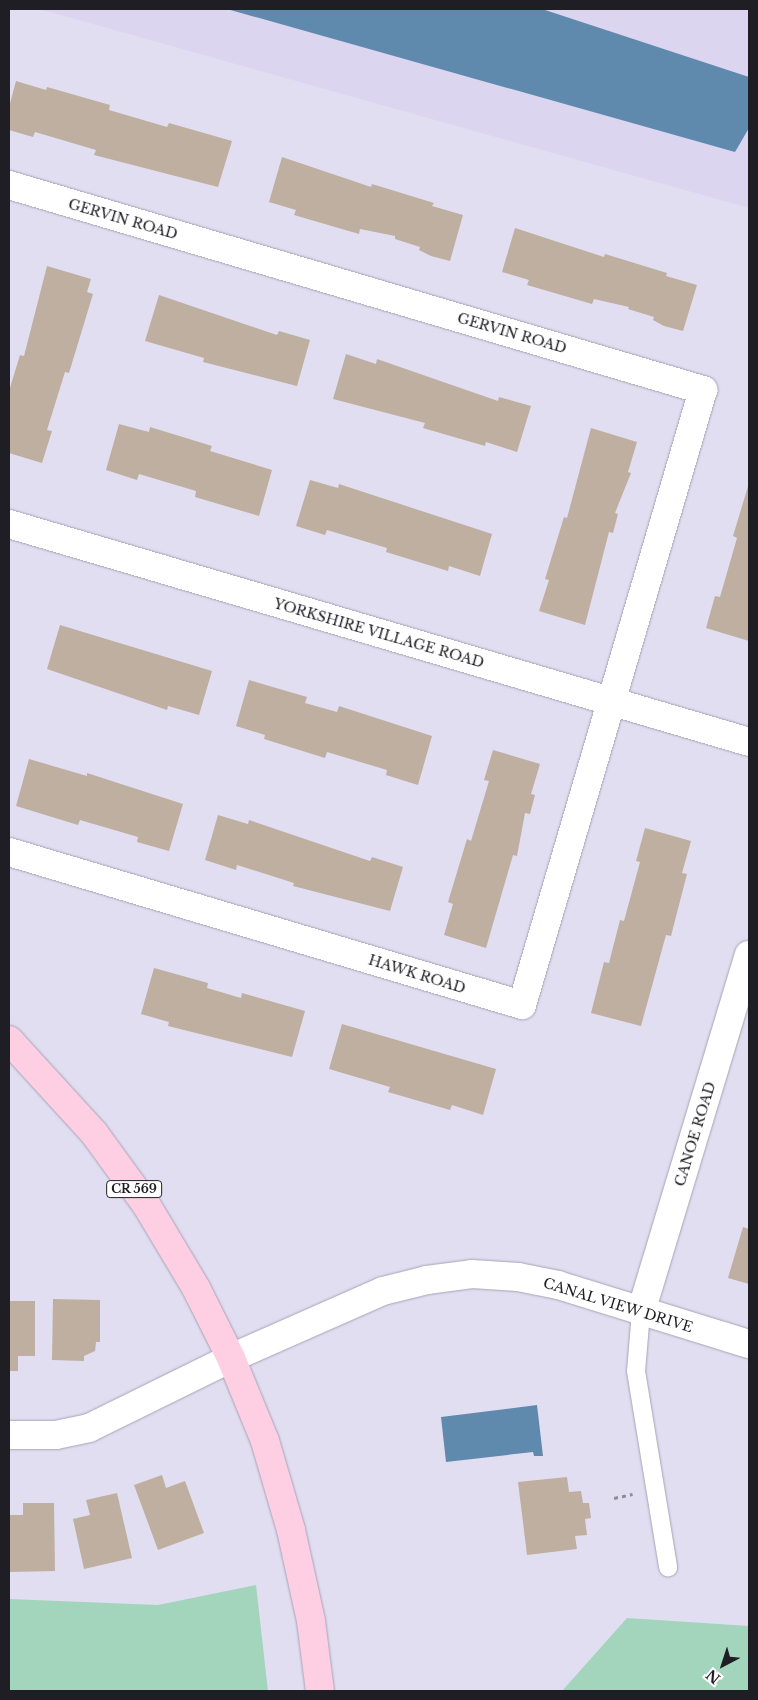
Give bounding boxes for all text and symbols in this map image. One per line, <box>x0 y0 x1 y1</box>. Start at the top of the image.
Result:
street label: GERVIN ROAD <box>66 195 180 243</box>
street label: GERVIN ROAD <box>455 309 569 357</box>
street label: YORKSHIRE VILLAGE ROAD <box>272 595 486 671</box>
street label: HAWK ROAD <box>366 951 468 997</box>
street label: CANOE ROAD <box>671 1080 719 1188</box>
road number: CR 569 <box>105 1180 163 1198</box>
street label: CANAL VIEW DRIVE <box>540 1274 696 1336</box>
north arrow <box>698 1640 748 1690</box>
text: N <box>703 1665 724 1688</box>

